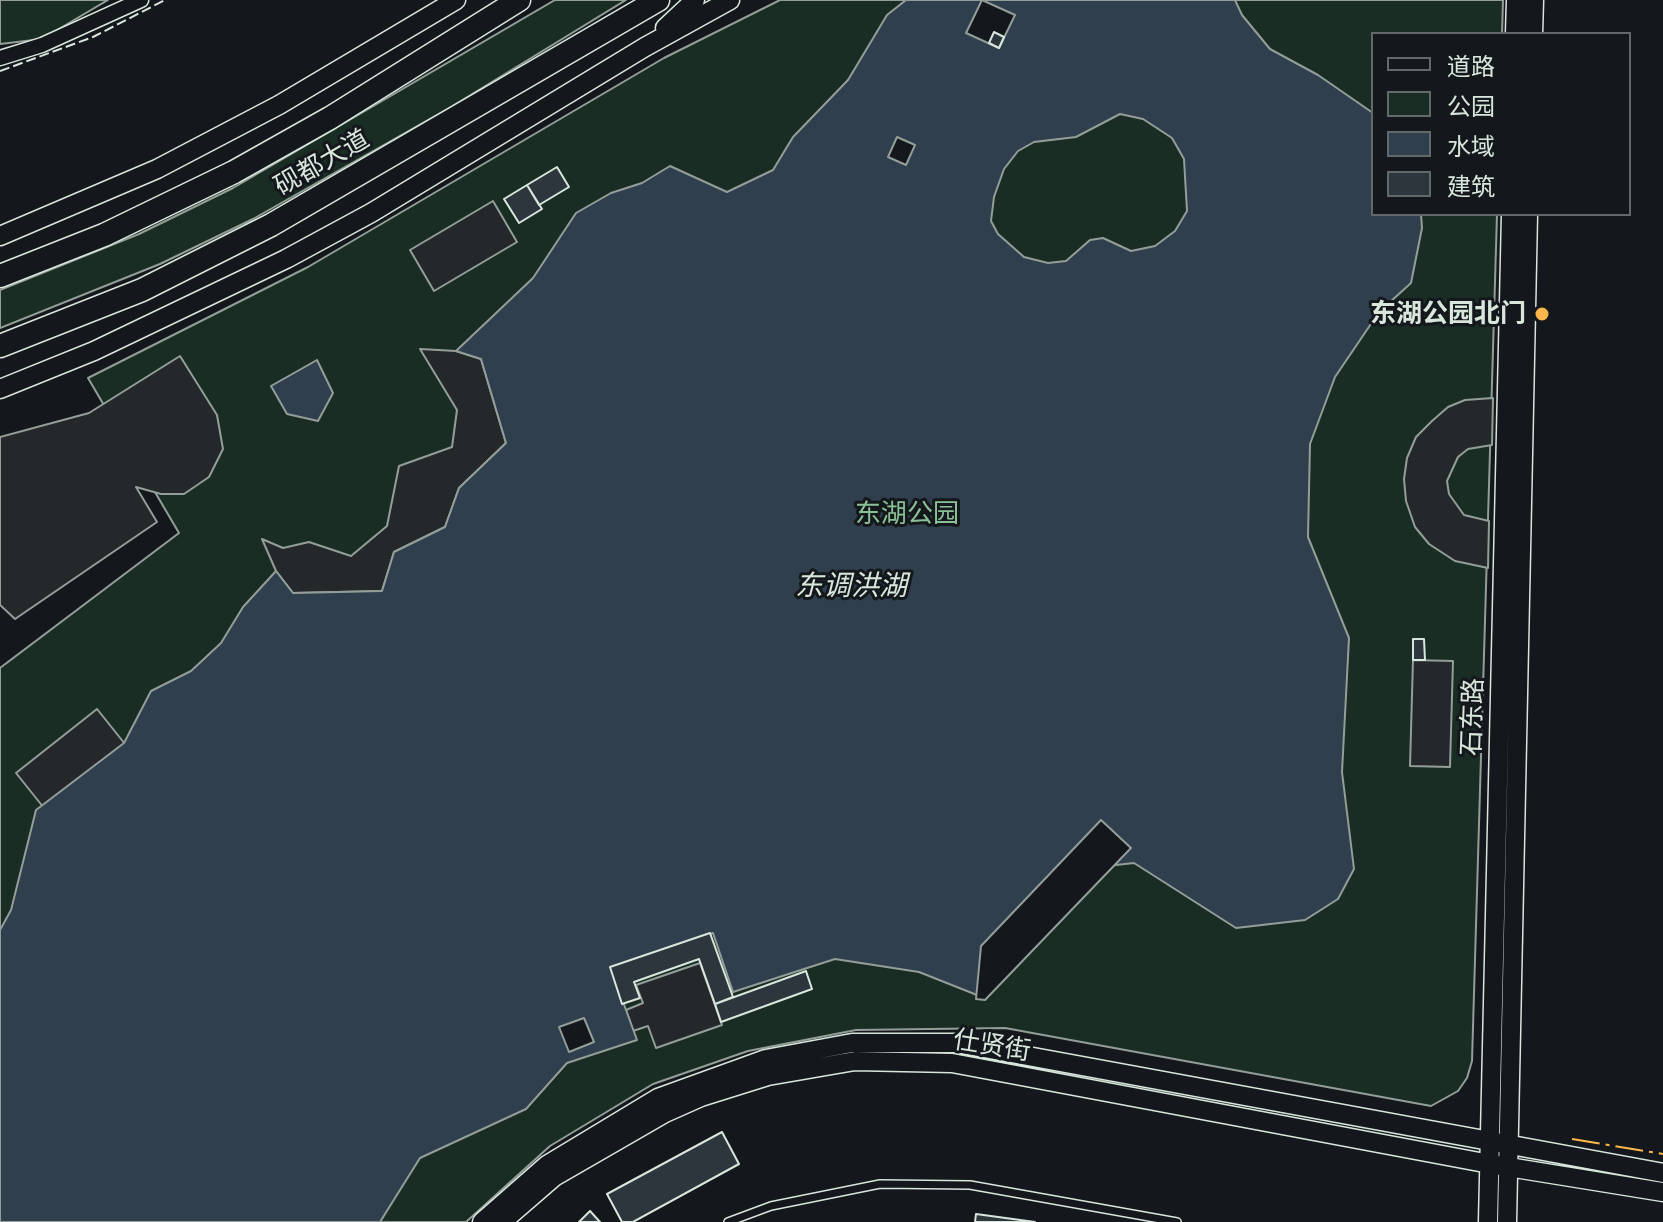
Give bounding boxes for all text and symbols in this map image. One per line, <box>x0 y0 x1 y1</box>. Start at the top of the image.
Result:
legend <box>1371 32 1631 216</box>
text: 道路 <box>1447 51 1495 81</box>
text: 公园 <box>1447 91 1495 121</box>
street label: 砚都大道 <box>269 123 375 203</box>
text: 水域 <box>1447 131 1495 161</box>
text: 建筑 <box>1447 171 1495 201</box>
place label: 东湖公园北门 <box>1370 298 1526 330</box>
marker: 东湖公园北门 <box>1533 305 1551 323</box>
park label: 东湖公园 <box>855 498 959 530</box>
water label: 东调洪湖 <box>795 570 907 604</box>
street label: 石东路 <box>1456 677 1490 757</box>
street label: 仕贤街 <box>951 1024 1033 1068</box>

